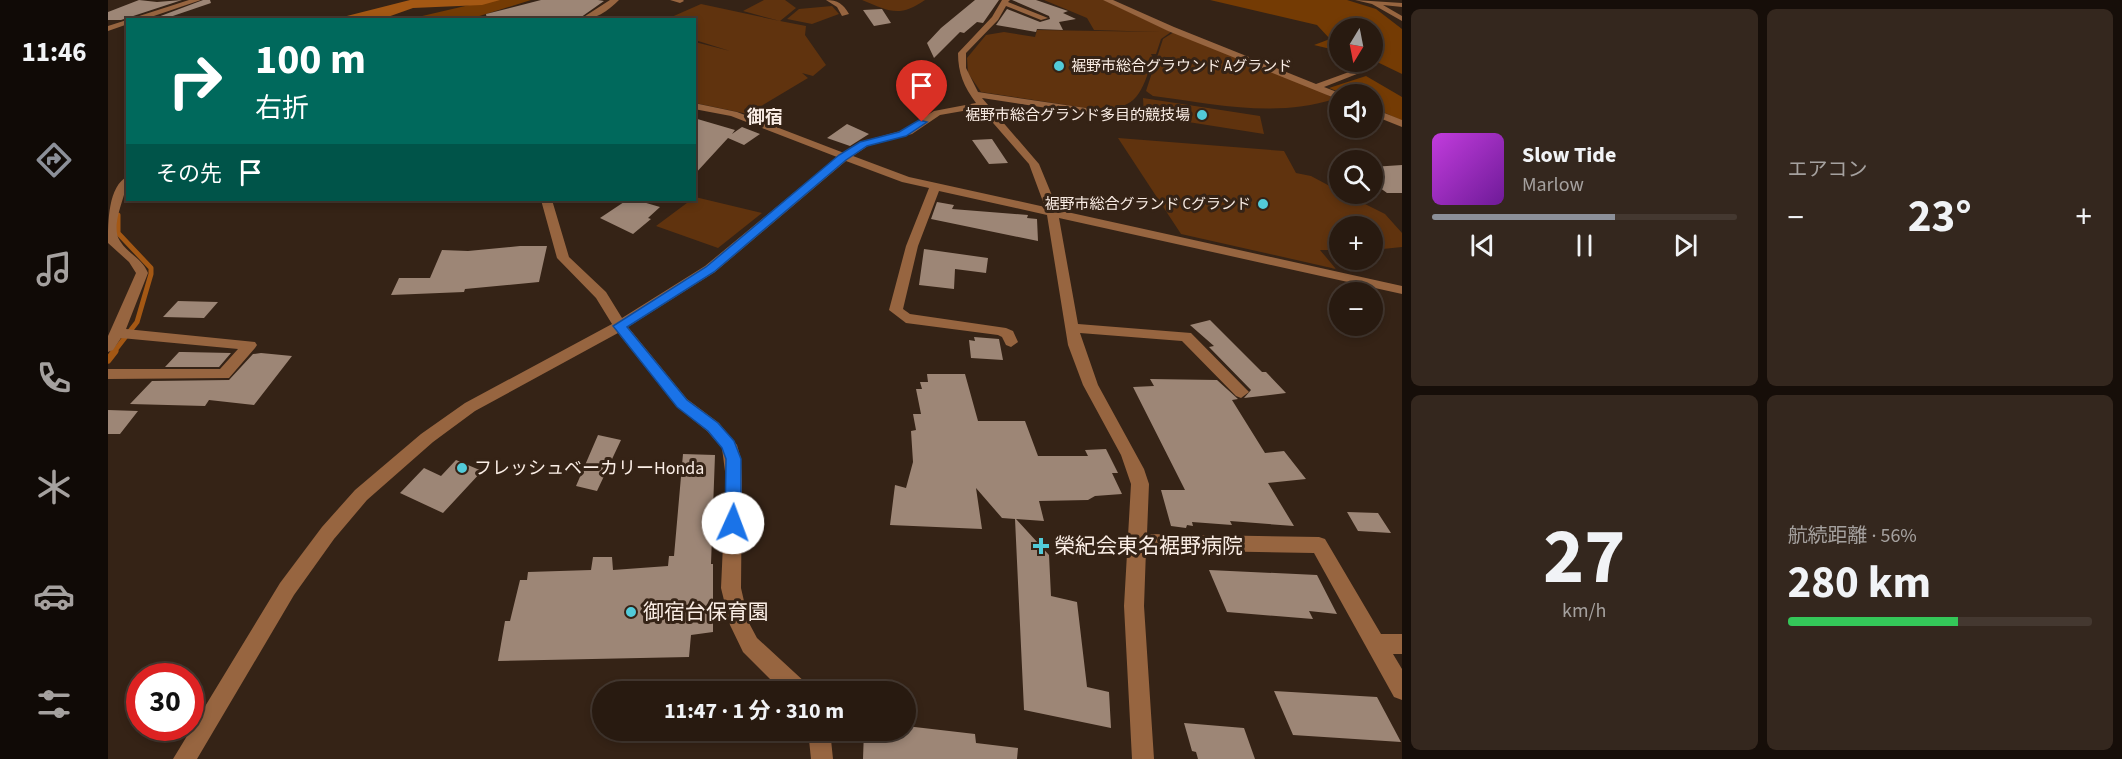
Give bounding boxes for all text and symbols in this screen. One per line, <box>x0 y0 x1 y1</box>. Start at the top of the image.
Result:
north arrow <box>1329 18 1383 72</box>
map controls <box>1329 18 1383 336</box>
text: 100 m <box>255 30 366 90</box>
text: 11:46 <box>21 33 87 72</box>
icon: right <box>156 42 234 120</box>
place label: 裾野市総合グラウンド Aグランド <box>1071 56 1292 77</box>
marker: 裾野市総合グラウンド Aグランド <box>1052 59 1066 73</box>
pin <box>896 60 947 122</box>
icon: arrive <box>905 69 938 102</box>
button: sound <box>1329 84 1383 138</box>
text: 右折 <box>255 89 309 128</box>
district label: 御宿 <box>746 105 783 130</box>
place label: 裾野市総合グランド多目的競技場 <box>965 105 1190 126</box>
marker: 裾野市総合グランド多目的競技場 <box>1195 108 1209 122</box>
icon: directions <box>33 139 75 181</box>
text: Slow Tide <box>1522 139 1616 171</box>
button: search <box>1329 150 1383 204</box>
icon: arrive <box>234 156 267 189</box>
text: エアコン <box>1788 156 1868 184</box>
text: その先 <box>156 158 222 190</box>
text: Marlow <box>1522 171 1584 199</box>
text: 23° <box>1908 185 1972 249</box>
place label: 裾野市総合グランド Cグランド <box>1044 194 1251 215</box>
text: − <box>1788 194 1804 241</box>
text: + <box>2076 194 2092 241</box>
marker: 裾野市総合グランド Cグランド <box>1256 197 1270 211</box>
button: + <box>1329 216 1383 270</box>
icon: previous <box>1466 229 1499 262</box>
icon: pause <box>1568 229 1601 262</box>
icon: next <box>1669 229 1702 262</box>
icon: music <box>33 248 75 290</box>
button: − <box>1329 282 1383 336</box>
icon: phone <box>33 357 75 399</box>
place label: フレッシュベーカリーHonda <box>474 456 704 481</box>
marker: フレッシュベーカリーHonda <box>455 461 469 475</box>
icon: climate <box>33 466 75 508</box>
position arrow <box>701 491 765 555</box>
text: 27 <box>1543 502 1625 613</box>
text: 航続距離 · 56% <box>1788 522 1917 550</box>
place label: 榮紀会東名裾野病院 <box>1054 531 1243 561</box>
marker: 榮紀会東名裾野病院 <box>1032 537 1050 555</box>
text: 280 km <box>1788 551 1931 615</box>
icon: car <box>33 575 75 617</box>
place label: 御宿台保育園 <box>643 597 769 627</box>
text: km/h <box>1562 597 1606 625</box>
marker: 御宿台保育園 <box>624 605 638 619</box>
speed limit sign: 30 <box>126 663 204 741</box>
icon: filters <box>33 683 75 725</box>
text: 11:47 · 1 分 · 310 m <box>664 695 844 727</box>

